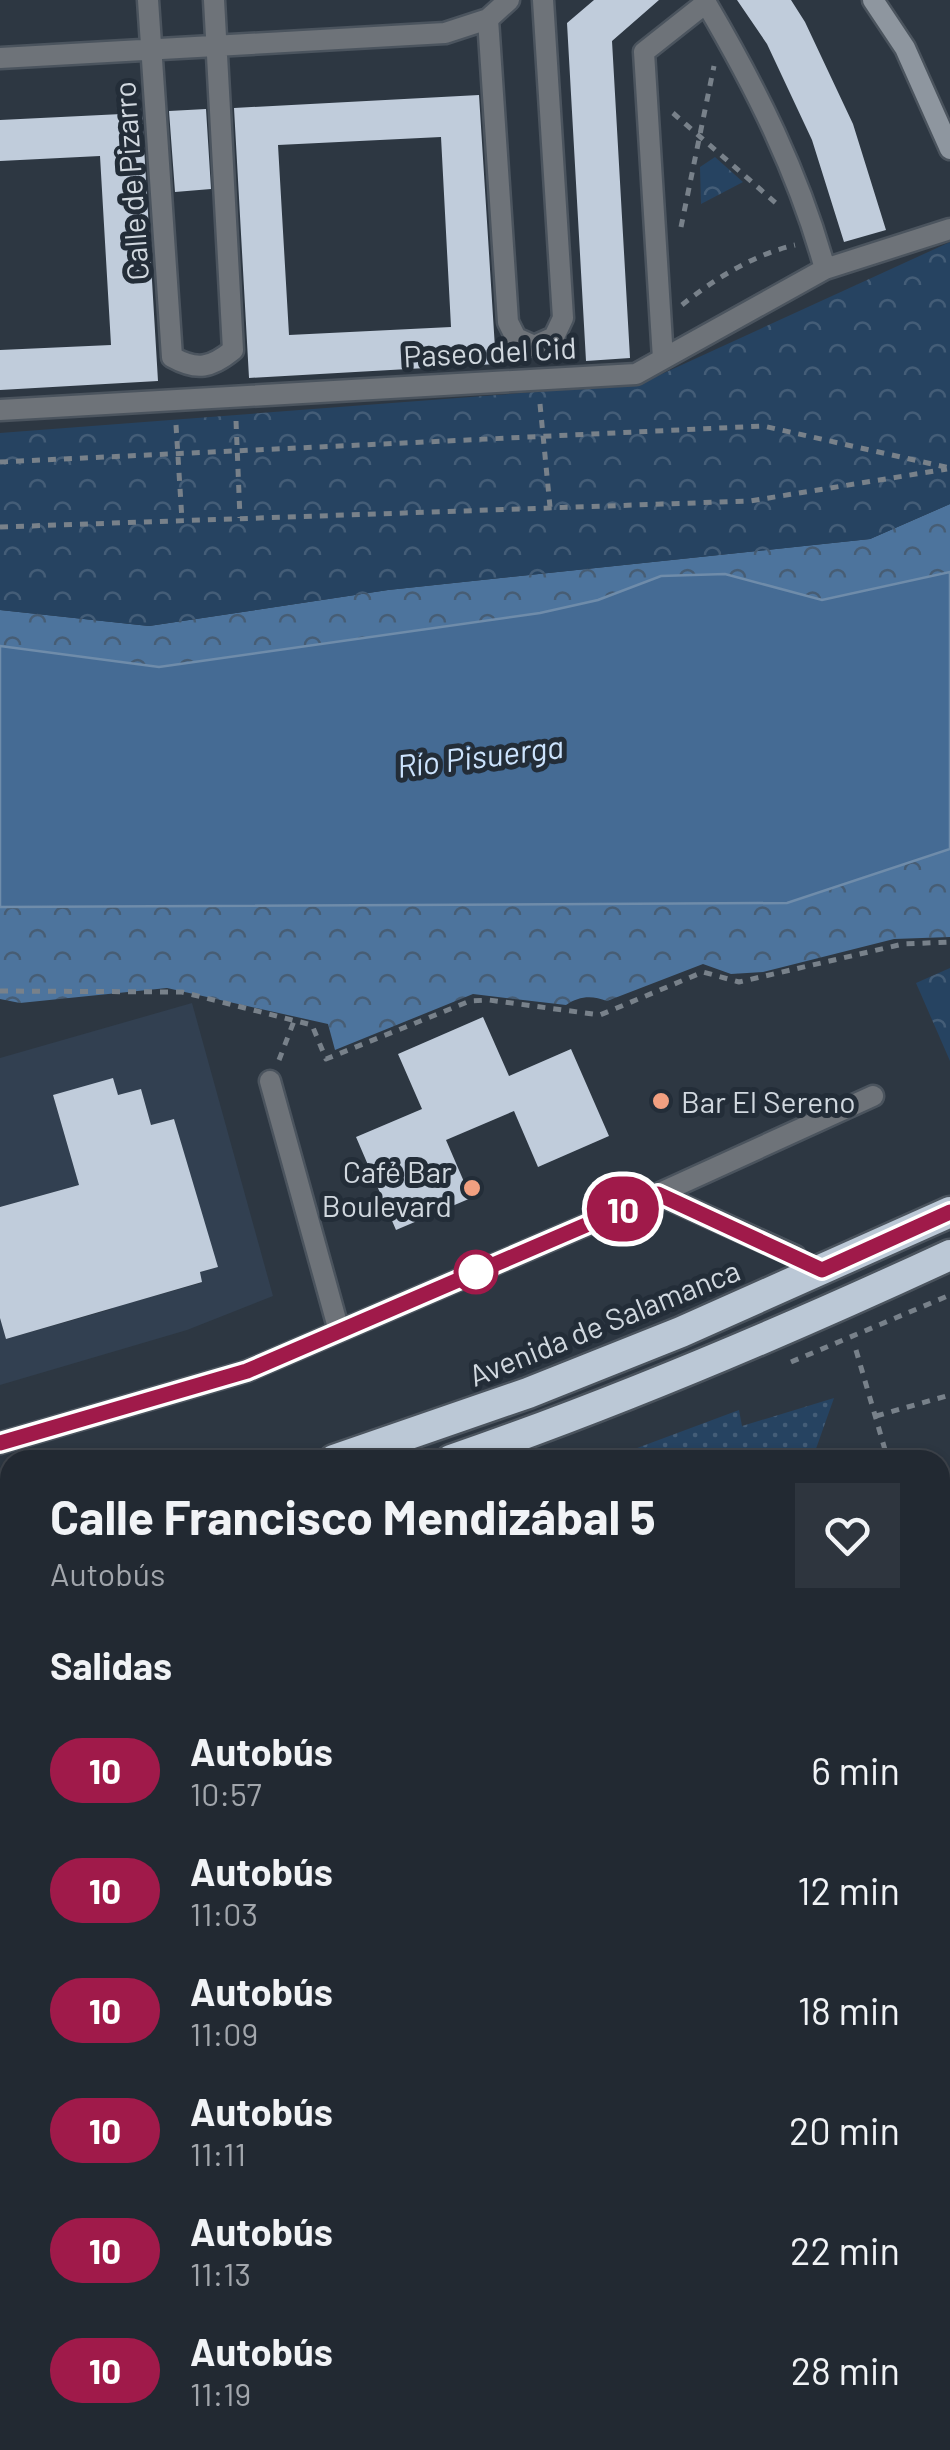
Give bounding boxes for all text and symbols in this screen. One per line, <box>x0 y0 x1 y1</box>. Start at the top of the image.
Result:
street label: Calle de Pizarro <box>105 80 155 282</box>
street label: Paseo del Cid <box>403 328 577 374</box>
water label: Río Pisuerga <box>395 726 565 784</box>
place label: Bar El Sereno <box>681 1083 856 1119</box>
marker: Bar El Sereno <box>650 1090 672 1112</box>
place label: Café Bar Boulevard <box>322 1153 452 1223</box>
line badge: 10 <box>578 1176 668 1242</box>
marker: Café Bar Boulevard <box>461 1177 483 1199</box>
text: 10 <box>607 1188 639 1230</box>
unlabelled marker <box>455 1251 497 1293</box>
street label: Avenida de Salamanca <box>463 1251 745 1393</box>
button: heart <box>795 1483 900 1588</box>
text: Calle Francisco Mendizábal 5 <box>50 1487 656 1545</box>
text: Autobús <box>50 1554 165 1592</box>
text: Salidas <box>50 1642 172 1688</box>
text: Autobús <box>190 1728 333 1774</box>
text: 6 min <box>811 1747 900 1793</box>
text: 10 <box>89 1749 121 1791</box>
text: 10:57 <box>190 1774 262 1812</box>
text: Autobús <box>190 1848 333 1894</box>
text: 12 min <box>797 1867 900 1913</box>
text: 10 <box>89 1869 121 1911</box>
text: 11:03 <box>190 1894 258 1932</box>
text: Autobús <box>190 1968 333 2014</box>
text: 18 min <box>798 1987 900 2033</box>
text: 10 <box>89 1989 121 2031</box>
text: 11:09 <box>190 2014 258 2052</box>
text: Autobús <box>190 2088 333 2134</box>
text: 20 min <box>789 2107 900 2153</box>
text: 10 <box>89 2109 121 2151</box>
text: 11:11 <box>190 2134 246 2172</box>
text: Autobús <box>190 2208 333 2254</box>
text: 22 min <box>790 2227 900 2273</box>
text: 10 <box>89 2229 121 2271</box>
text: 11:13 <box>190 2254 251 2292</box>
text: Autobús <box>190 2328 333 2374</box>
text: 28 min <box>791 2347 900 2393</box>
text: 10 <box>89 2349 121 2391</box>
text: 11:19 <box>190 2374 251 2412</box>

